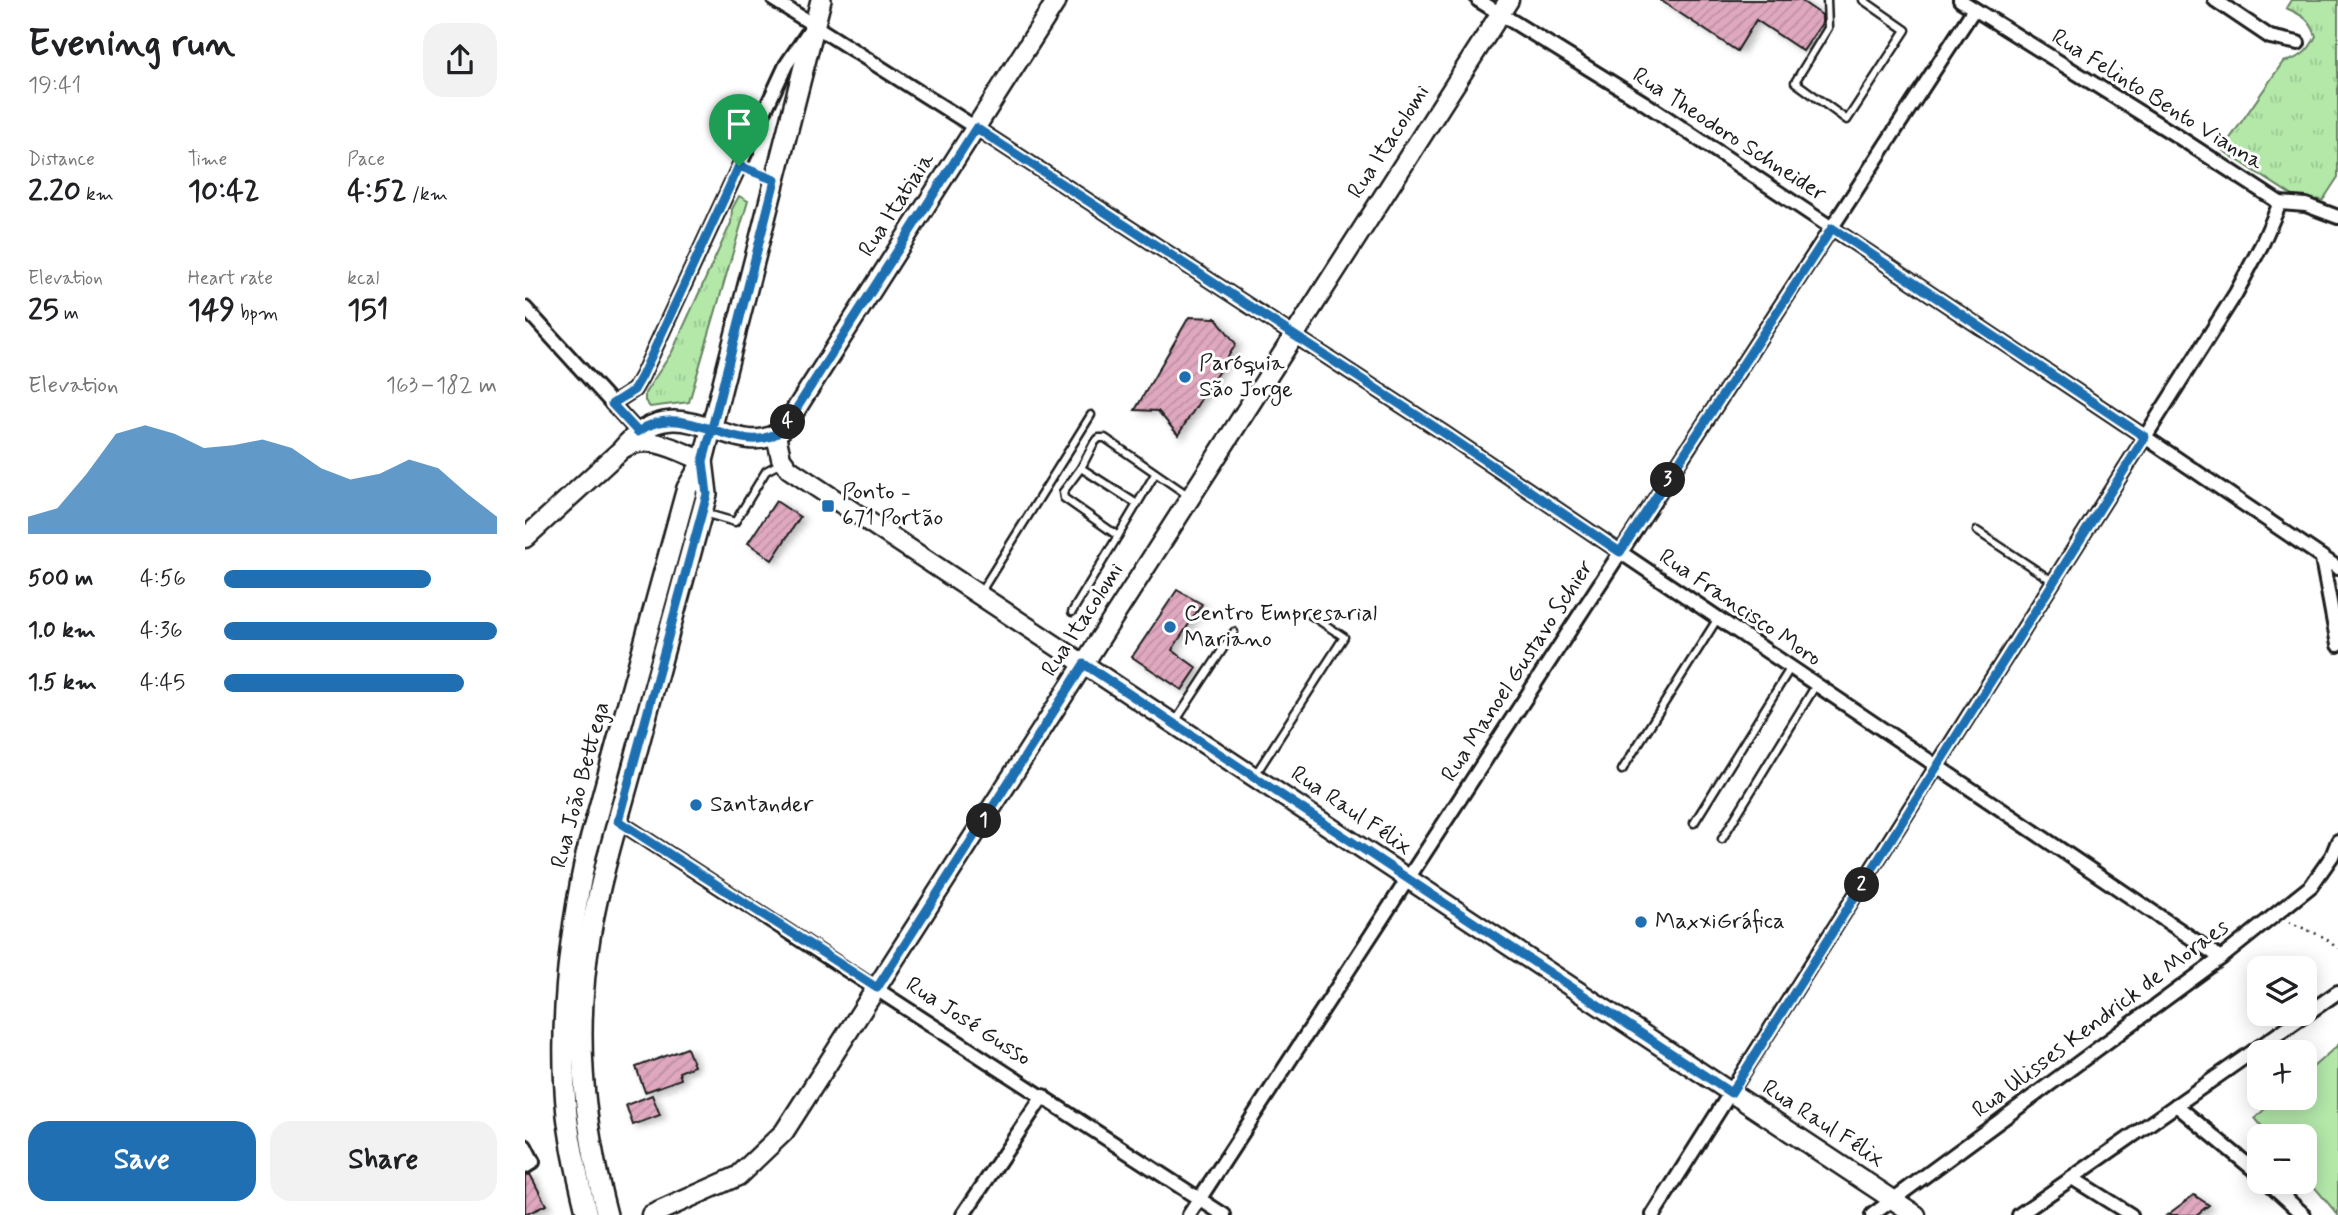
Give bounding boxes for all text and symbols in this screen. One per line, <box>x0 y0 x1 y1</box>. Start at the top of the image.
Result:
text: Evening run <box>28 20 235 69</box>
button: share <box>423 23 497 97</box>
street label: Rua Felinto Bento Vianna <box>2045 23 2269 178</box>
street label: Rua Theodoro Schneider <box>1626 61 1832 209</box>
text: 19:41 <box>28 71 81 101</box>
street label: Rua Itacolomi <box>1341 79 1437 205</box>
pin <box>709 94 769 166</box>
icon: arrive <box>720 105 758 143</box>
text: Distance <box>28 147 95 172</box>
text: Time <box>188 147 227 172</box>
text: Pace <box>347 147 385 172</box>
street label: Rua Itatiaia <box>852 147 942 263</box>
text: 2.20 <box>28 172 81 211</box>
text: 10:42 <box>188 172 260 211</box>
text: 4:52 <box>347 172 407 211</box>
text: km <box>81 182 114 207</box>
text: /km <box>407 182 448 207</box>
text: Elevation <box>28 266 103 291</box>
text: Heart rate <box>188 266 273 291</box>
text: kcal <box>347 266 379 291</box>
text: 25 <box>28 291 59 330</box>
text: 149 <box>188 291 235 330</box>
text: 151 <box>347 291 388 330</box>
text: m <box>59 301 79 326</box>
text: bpm <box>235 301 278 326</box>
place label: Paróquia São Jorge <box>1199 349 1293 407</box>
marker: Paróquia São Jorge <box>1177 369 1193 385</box>
text: Elevation <box>28 371 119 401</box>
text: 163–182 m <box>386 371 497 401</box>
pin: 4 <box>771 404 805 440</box>
text: 4 <box>782 409 793 434</box>
pin: 3 <box>1651 462 1685 498</box>
text: 3 <box>1663 467 1672 492</box>
place label: Ponto - 671 Portão <box>842 478 943 534</box>
marker: Ponto - 671 Portão <box>820 498 836 514</box>
street label: Rua Francisco Moro <box>1653 542 1827 674</box>
street label: Rua Manoel Gustavo Schier <box>1435 554 1601 788</box>
street label: Rua Itacolomi <box>1035 557 1131 683</box>
text: 500 m <box>28 564 93 594</box>
text: 4:56 <box>140 564 186 594</box>
place label: Centro Empresarial Mariano <box>1184 599 1377 655</box>
text: 1.0 km <box>28 616 96 646</box>
text: 4:36 <box>140 616 183 646</box>
marker: Centro Empresarial Mariano <box>1162 619 1178 635</box>
text: 1.5 km <box>28 668 97 698</box>
text: 4:45 <box>140 668 185 698</box>
street label: Rua João Bettega <box>544 698 618 872</box>
street label: Rua Raul Félix <box>1285 759 1417 863</box>
place label: Santander <box>710 790 814 820</box>
marker: Santander <box>688 797 704 813</box>
pin: 1 <box>967 804 1001 838</box>
text: 1 <box>979 808 988 833</box>
pin: 2 <box>1845 868 1879 903</box>
text: 2 <box>1857 872 1866 897</box>
place label: MaxxiGráfica <box>1655 907 1785 937</box>
street label: Rua Ulisses Kendrick de Moraes <box>1967 913 2235 1125</box>
marker: MaxxiGráfica <box>1633 914 1649 930</box>
map controls <box>2247 956 2317 1194</box>
button: layers <box>2247 956 2317 1026</box>
street label: Rua José Gusso <box>900 970 1036 1074</box>
button: + <box>2247 1040 2317 1110</box>
street label: Rua Raul Félix <box>1756 1073 1890 1175</box>
button: Save <box>28 1121 256 1201</box>
button: Share <box>270 1121 497 1201</box>
button: − <box>2247 1124 2317 1194</box>

